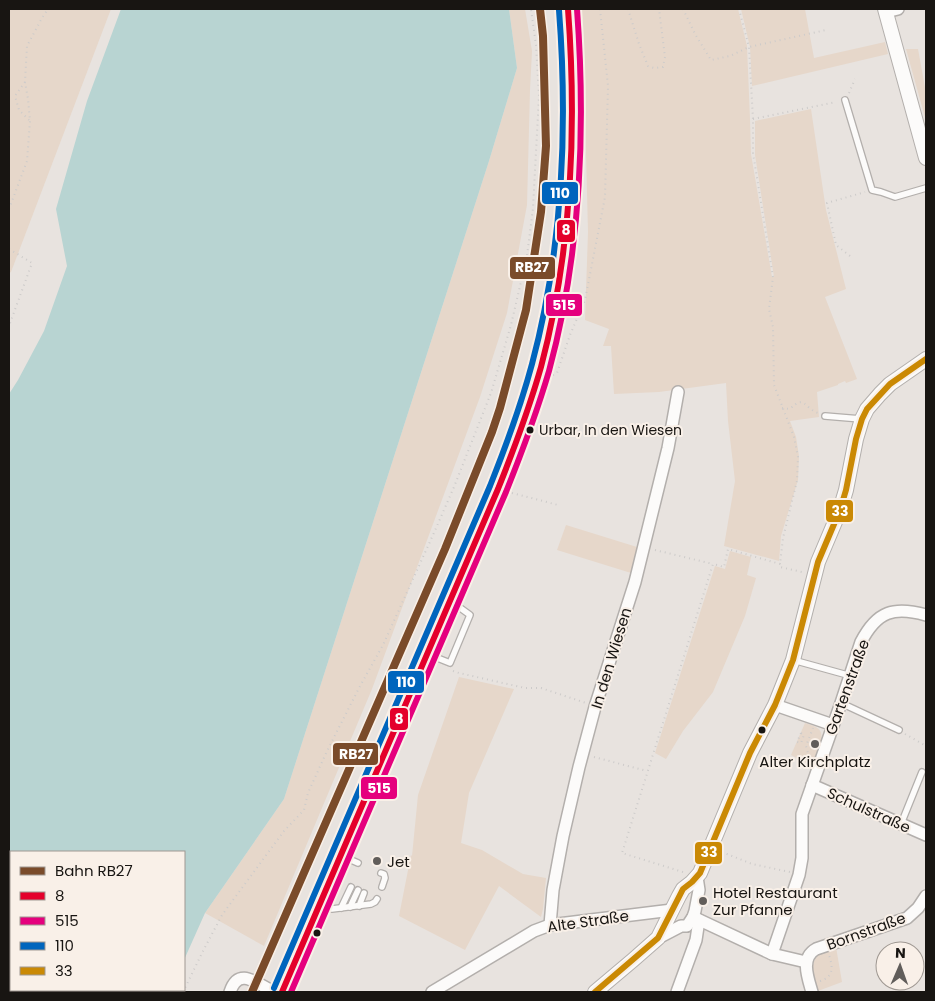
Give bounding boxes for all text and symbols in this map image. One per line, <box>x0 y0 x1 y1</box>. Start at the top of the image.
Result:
line badge: 110 <box>541 181 579 205</box>
text: 110 <box>550 183 570 203</box>
line badge: 8 <box>556 219 576 243</box>
text: 8 <box>561 220 571 240</box>
line badge: RB27 <box>509 256 556 280</box>
text: RB27 <box>515 257 549 277</box>
line badge: 515 <box>545 293 583 317</box>
text: 515 <box>552 295 576 315</box>
place label: Urbar, In den Wiesen <box>539 420 682 440</box>
marker: Urbar, In den Wiesen <box>525 425 535 435</box>
line badge: 33 <box>825 499 854 523</box>
text: 33 <box>832 501 848 521</box>
street label: In den Wiesen <box>586 605 636 711</box>
street label: Gartenstraße <box>820 636 874 738</box>
line badge: 110 <box>387 670 425 694</box>
text: 110 <box>396 672 416 692</box>
line badge: 8 <box>389 707 409 731</box>
text: 8 <box>394 709 404 729</box>
unlabelled marker <box>757 725 767 735</box>
marker: Alter Kirchplatz <box>809 738 821 750</box>
line badge: RB27 <box>332 742 379 766</box>
text: RB27 <box>339 744 373 764</box>
place label: Alter Kirchplatz <box>759 751 871 772</box>
line badge: 515 <box>360 776 398 800</box>
text: 515 <box>367 778 391 798</box>
street label: Schulstraße <box>824 782 914 838</box>
line badge: 33 <box>694 841 723 865</box>
text: 33 <box>701 842 717 862</box>
legend <box>10 851 185 991</box>
place label: Jet <box>387 851 410 872</box>
marker: Jet <box>371 855 383 867</box>
text: Bahn RB27 <box>55 860 133 881</box>
place label: Hotel Restaurant Zur Pfanne <box>713 882 838 920</box>
text: 8 <box>55 885 64 906</box>
marker: Hotel Restaurant Zur Pfanne <box>697 895 709 907</box>
street label: Alte Straße <box>546 905 630 937</box>
street label: Bornstraße <box>824 907 908 955</box>
text: 515 <box>55 910 79 931</box>
unlabelled marker <box>312 928 322 938</box>
text: 110 <box>55 935 74 956</box>
north arrow <box>875 941 925 991</box>
text: N <box>895 943 906 963</box>
text: 33 <box>55 960 73 981</box>

